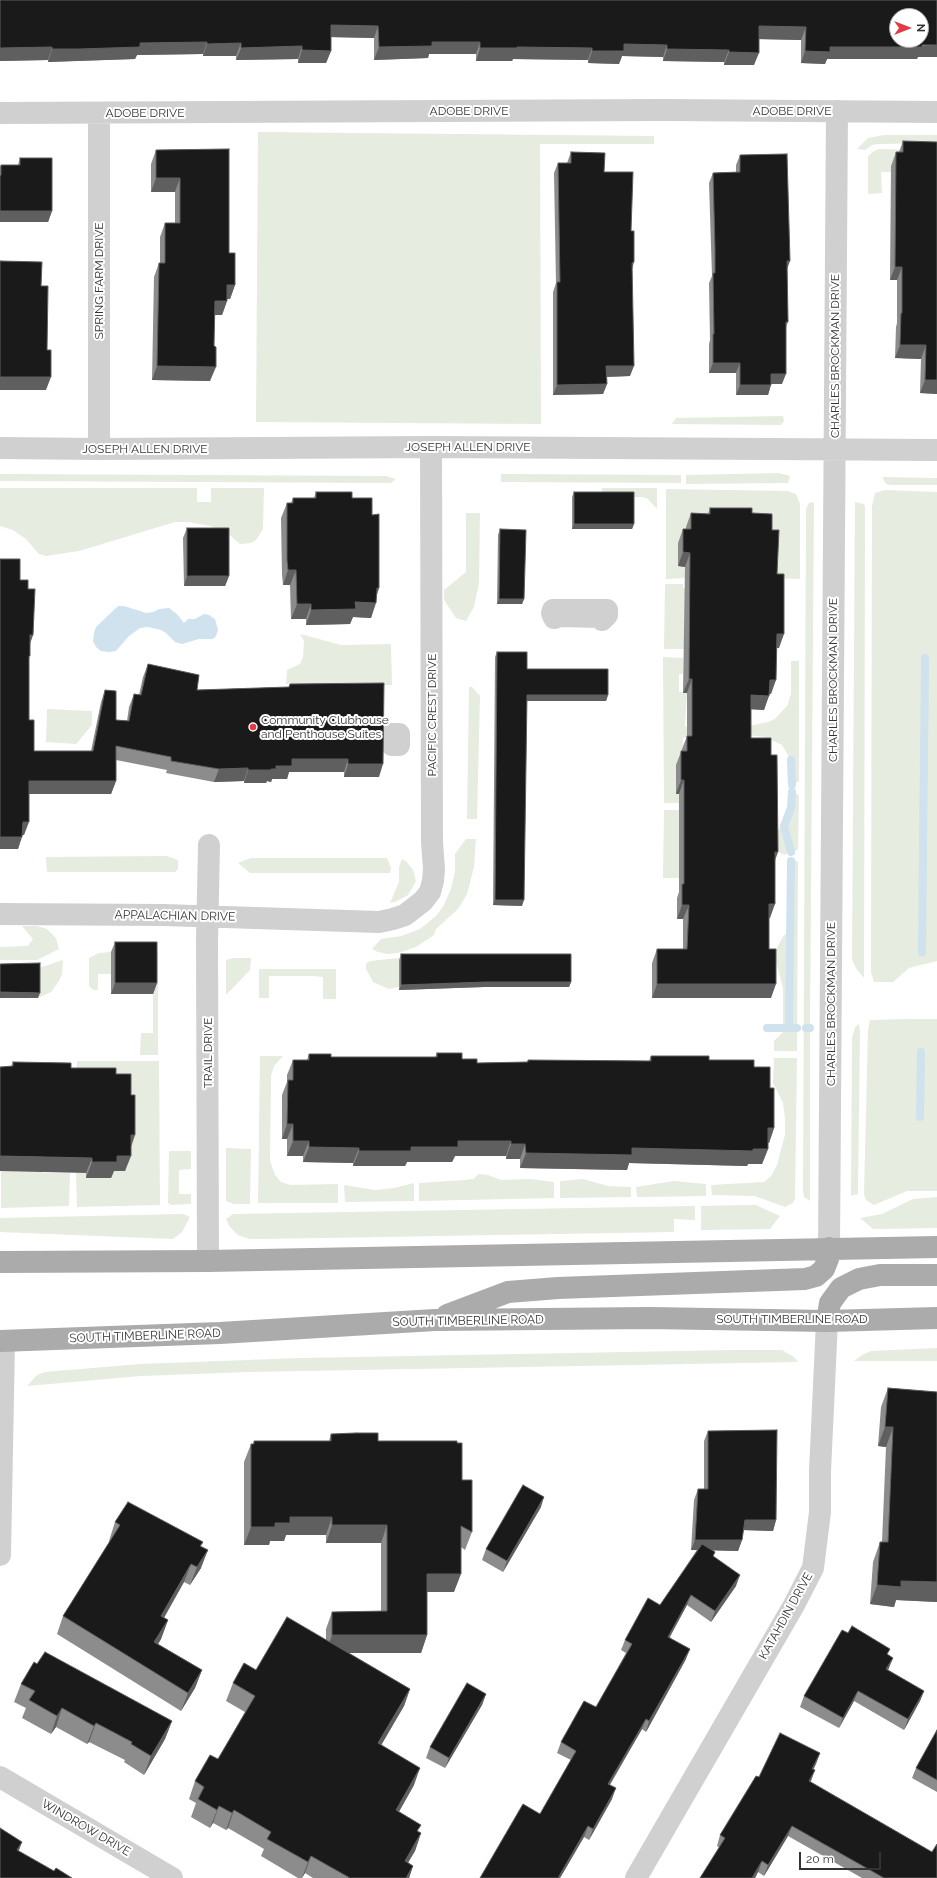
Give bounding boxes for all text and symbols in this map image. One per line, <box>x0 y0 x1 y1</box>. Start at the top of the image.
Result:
north arrow <box>889 8 929 48</box>
text: N <box>914 24 927 32</box>
street label: ADOBE DRIVE <box>430 104 508 118</box>
street label: ADOBE DRIVE <box>753 104 831 118</box>
street label: ADOBE DRIVE <box>106 106 184 120</box>
street label: SPRING FARM DRIVE <box>92 222 106 340</box>
street label: CHARLES BROCKMAN DRIVE <box>828 274 842 438</box>
street label: JOSEPH ALLEN DRIVE <box>405 440 531 454</box>
street label: JOSEPH ALLEN DRIVE <box>82 442 208 456</box>
street label: CHARLES BROCKMAN DRIVE <box>826 598 840 762</box>
street label: PACIFIC CREST DRIVE <box>425 653 439 777</box>
place label: Community Clubhouse and Penthouse Suites <box>261 713 389 741</box>
marker: Community Clubhouse and Penthouse Suites <box>248 722 258 732</box>
street label: APPALACHIAN DRIVE <box>115 908 235 924</box>
street label: CHARLES BROCKMAN DRIVE <box>824 922 838 1086</box>
street label: TRAIL DRIVE <box>201 1017 215 1089</box>
street label: SOUTH TIMBERLINE ROAD <box>392 1312 544 1330</box>
street label: SOUTH TIMBERLINE ROAD <box>716 1312 868 1326</box>
street label: SOUTH TIMBERLINE ROAD <box>69 1326 221 1346</box>
street label: KATAHDIN DRIVE <box>756 1570 816 1662</box>
street label: WINDROW DRIVE <box>39 1797 133 1859</box>
scale bar <box>801 1844 883 1870</box>
text: 20 m <box>806 1852 834 1866</box>

